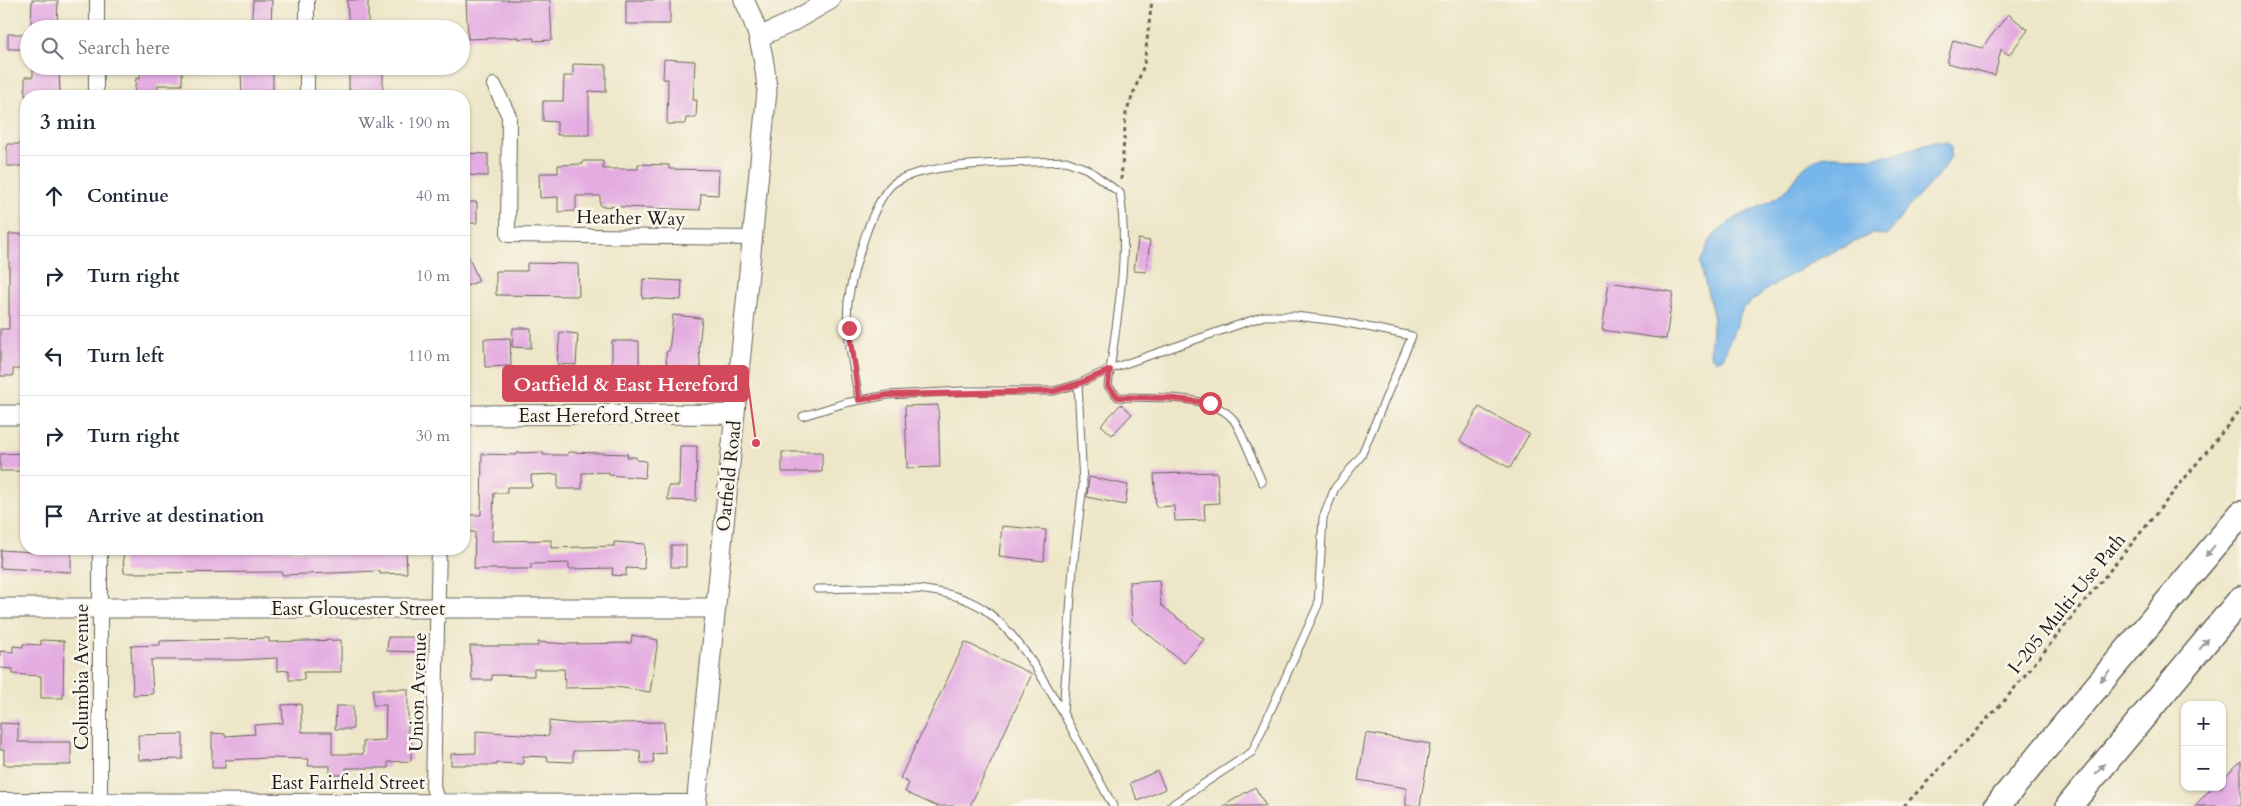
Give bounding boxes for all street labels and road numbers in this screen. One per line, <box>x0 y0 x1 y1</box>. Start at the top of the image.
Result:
street label: Heather Way <box>576 204 686 232</box>
street label: East Hereford Street <box>518 403 680 429</box>
street label: Oatfield Road <box>710 419 748 533</box>
street label: I-205 Multi-Use Path <box>2002 528 2132 679</box>
street label: East Gloucester Street <box>271 596 445 622</box>
street label: Columbia Avenue <box>69 604 95 750</box>
street label: Union Avenue <box>403 632 433 752</box>
street label: East Fairfield Street <box>271 770 425 796</box>

